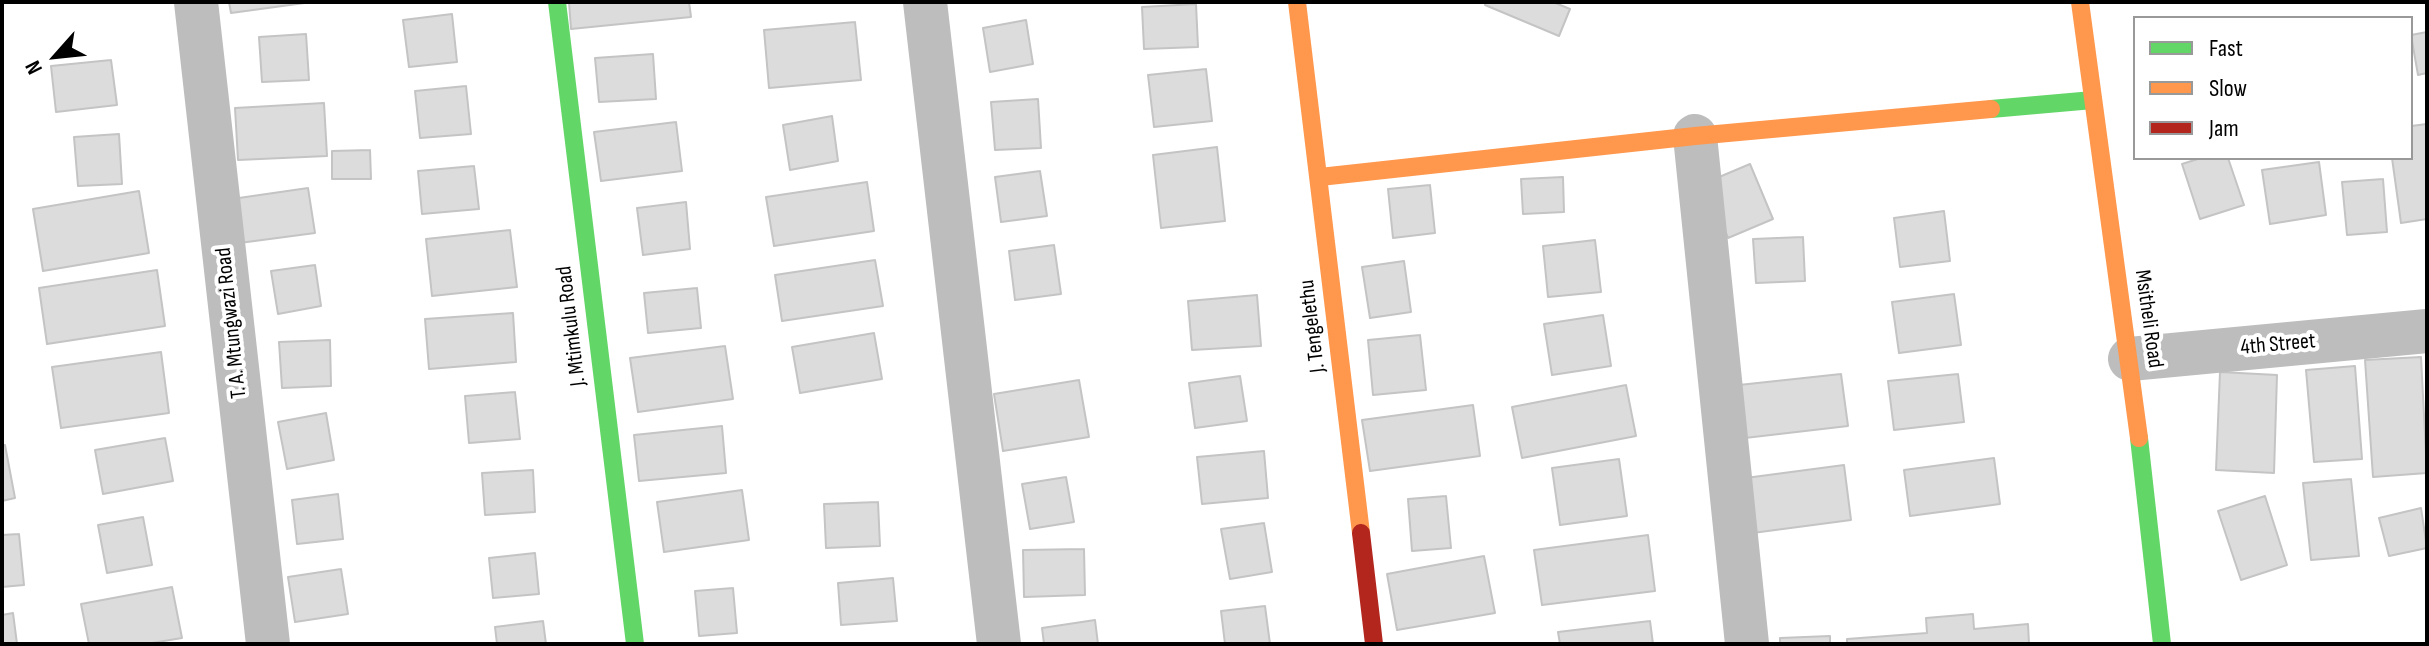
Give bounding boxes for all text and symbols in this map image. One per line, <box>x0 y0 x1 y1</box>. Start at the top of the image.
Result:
north arrow <box>16 16 96 96</box>
legend <box>2133 16 2413 160</box>
text: Fast <box>2209 34 2243 63</box>
text: N <box>19 56 49 78</box>
text: Slow <box>2209 74 2247 103</box>
text: Jam <box>2209 114 2239 143</box>
street label: T. A. Mtungwazi Road <box>211 246 253 400</box>
street label: J. Mtimkulu Road <box>552 264 592 388</box>
street label: Msitheli Road <box>2128 268 2168 370</box>
street label: J. Tengelethu <box>1294 278 1332 374</box>
street label: 4th Street <box>2239 329 2317 361</box>

